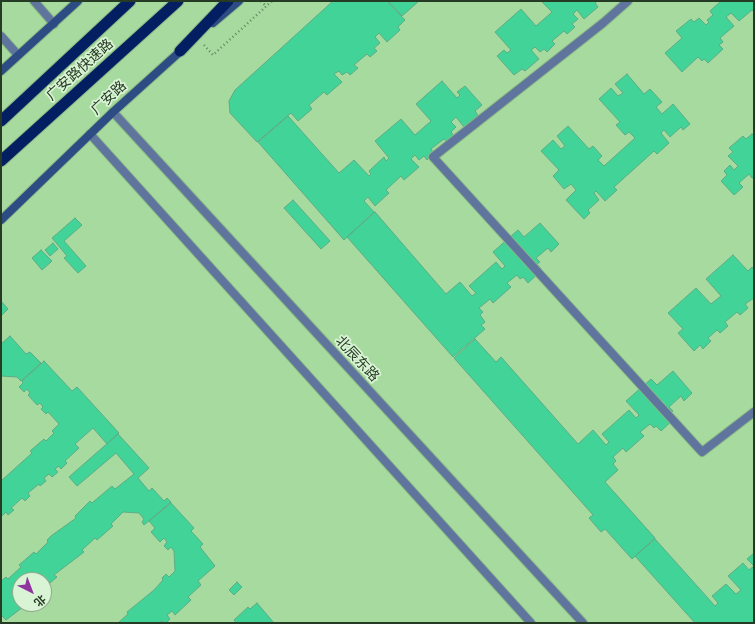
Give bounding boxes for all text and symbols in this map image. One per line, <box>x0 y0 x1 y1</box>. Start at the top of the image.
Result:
street label: 广安路快速路 <box>43 36 117 104</box>
street label: 广安路 <box>88 78 130 118</box>
street label: 北辰东路 <box>332 333 382 385</box>
north arrow <box>12 572 52 612</box>
text: 北 <box>31 592 48 609</box>

